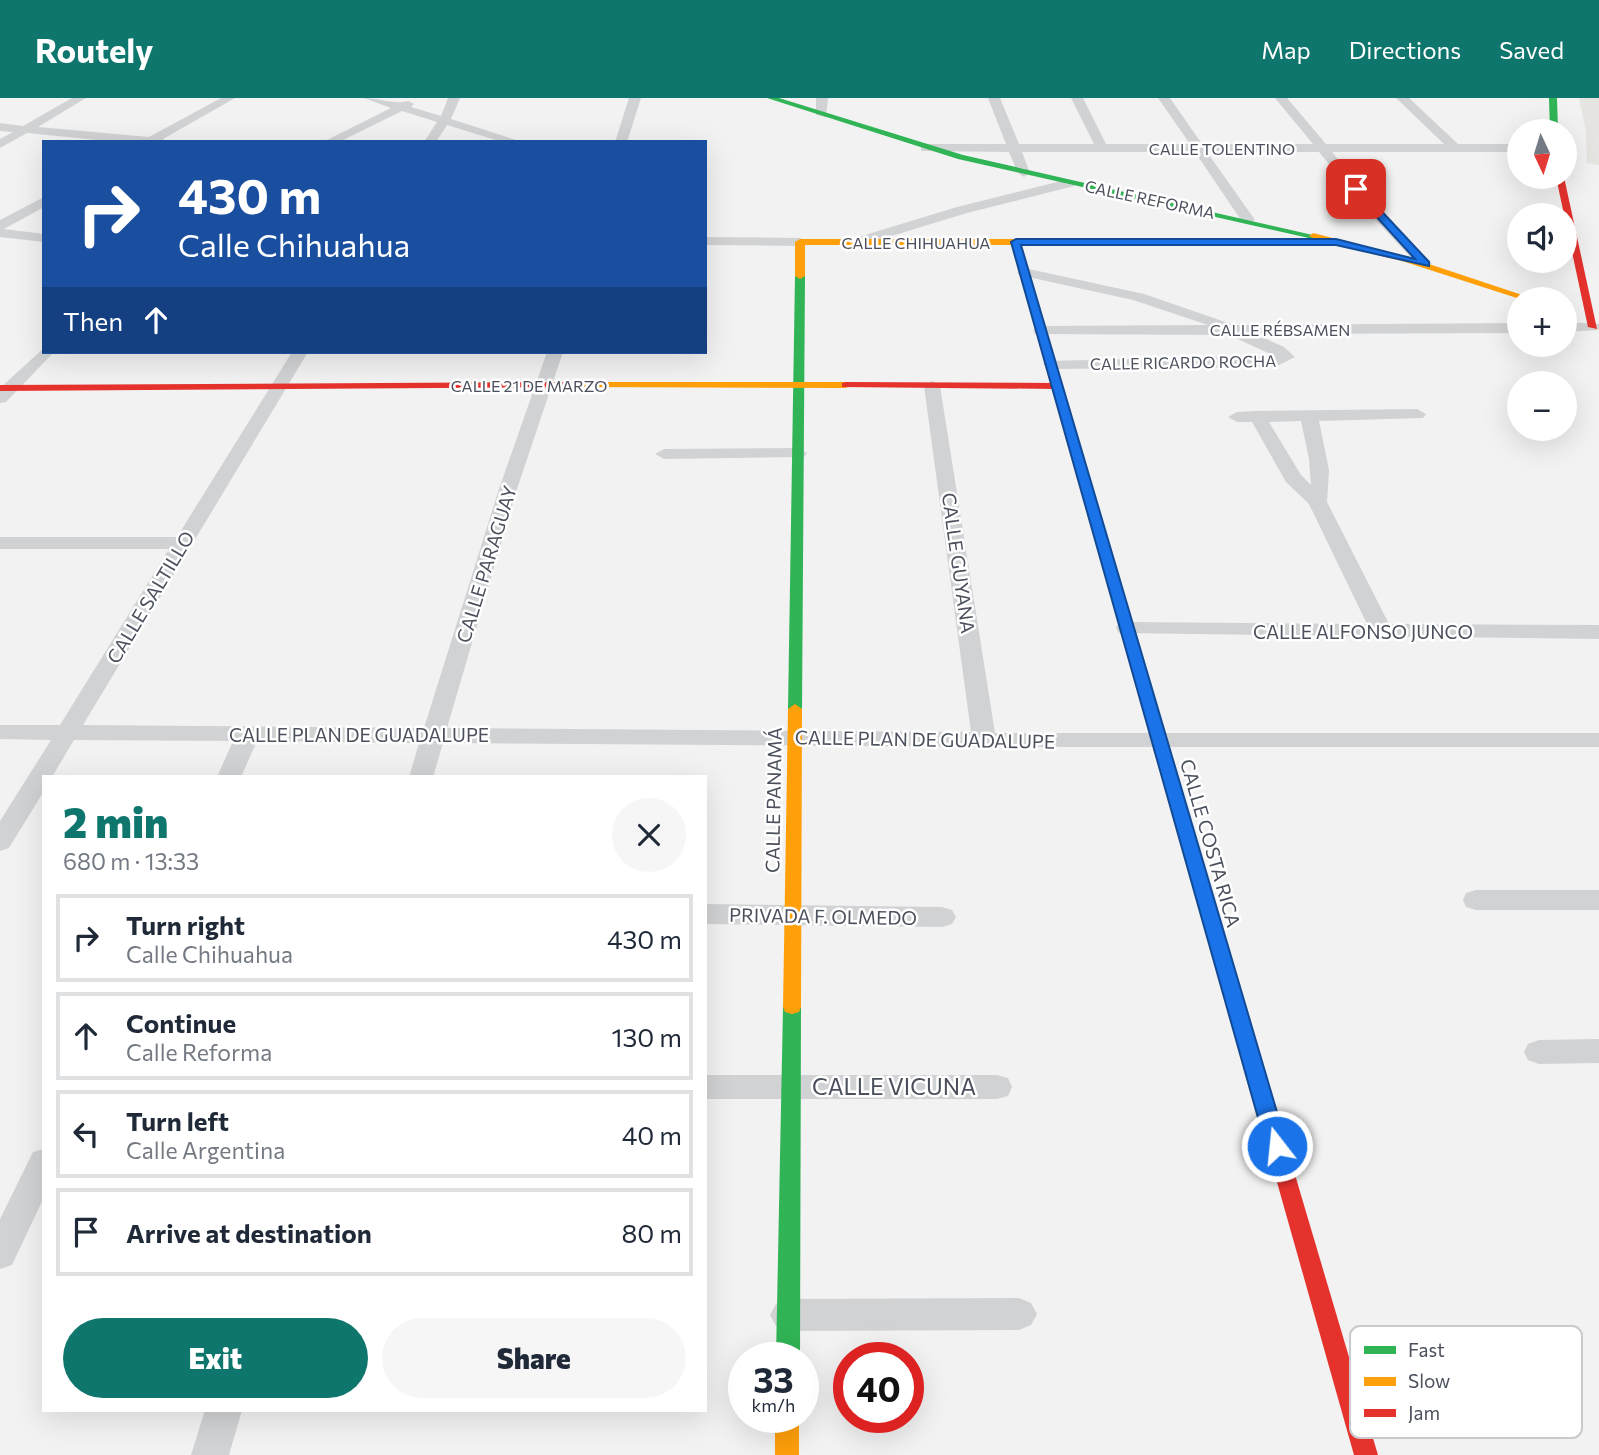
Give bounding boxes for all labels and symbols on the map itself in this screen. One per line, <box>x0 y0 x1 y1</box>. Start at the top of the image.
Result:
north arrow <box>1507 119 1577 189</box>
street label: CALLE TOLENTINO <box>1149 139 1295 158</box>
pin <box>1326 159 1386 219</box>
street label: CALLE REFORMA <box>1083 176 1217 222</box>
street label: CALLE CHIHUAHUA <box>842 233 990 252</box>
street label: CALLE RÉBSAMEN <box>1210 320 1350 339</box>
street label: CALLE RICARDO ROCHA <box>1090 351 1276 373</box>
street label: CALLE 21 DE MARZO <box>451 376 607 395</box>
street label: CALLE PARAGUAY <box>451 483 521 645</box>
street label: CALLE GUYANA <box>938 491 980 635</box>
street label: CALLE SALTILLO <box>101 527 199 667</box>
street label: CALLE ALFONSO JUNCO <box>1253 620 1473 643</box>
street label: CALLE PLAN DE GUADALUPE <box>229 723 489 746</box>
street label: CALLE PLAN DE GUADALUPE <box>795 725 1055 753</box>
street label: CALLE PANAMÁ <box>760 727 786 873</box>
street label: CALLE COSTA RICA <box>1176 756 1246 930</box>
street label: PRIVADA F. OLMEDO <box>729 903 917 929</box>
street label: CALLE VICUNA <box>812 1072 976 1100</box>
position arrow <box>1240 1109 1314 1183</box>
legend <box>1350 1326 1582 1438</box>
text: Fast <box>1408 1338 1445 1361</box>
speed limit sign: 40 <box>833 1342 924 1433</box>
text: Slow <box>1408 1369 1450 1392</box>
text: Jam <box>1408 1401 1440 1424</box>

